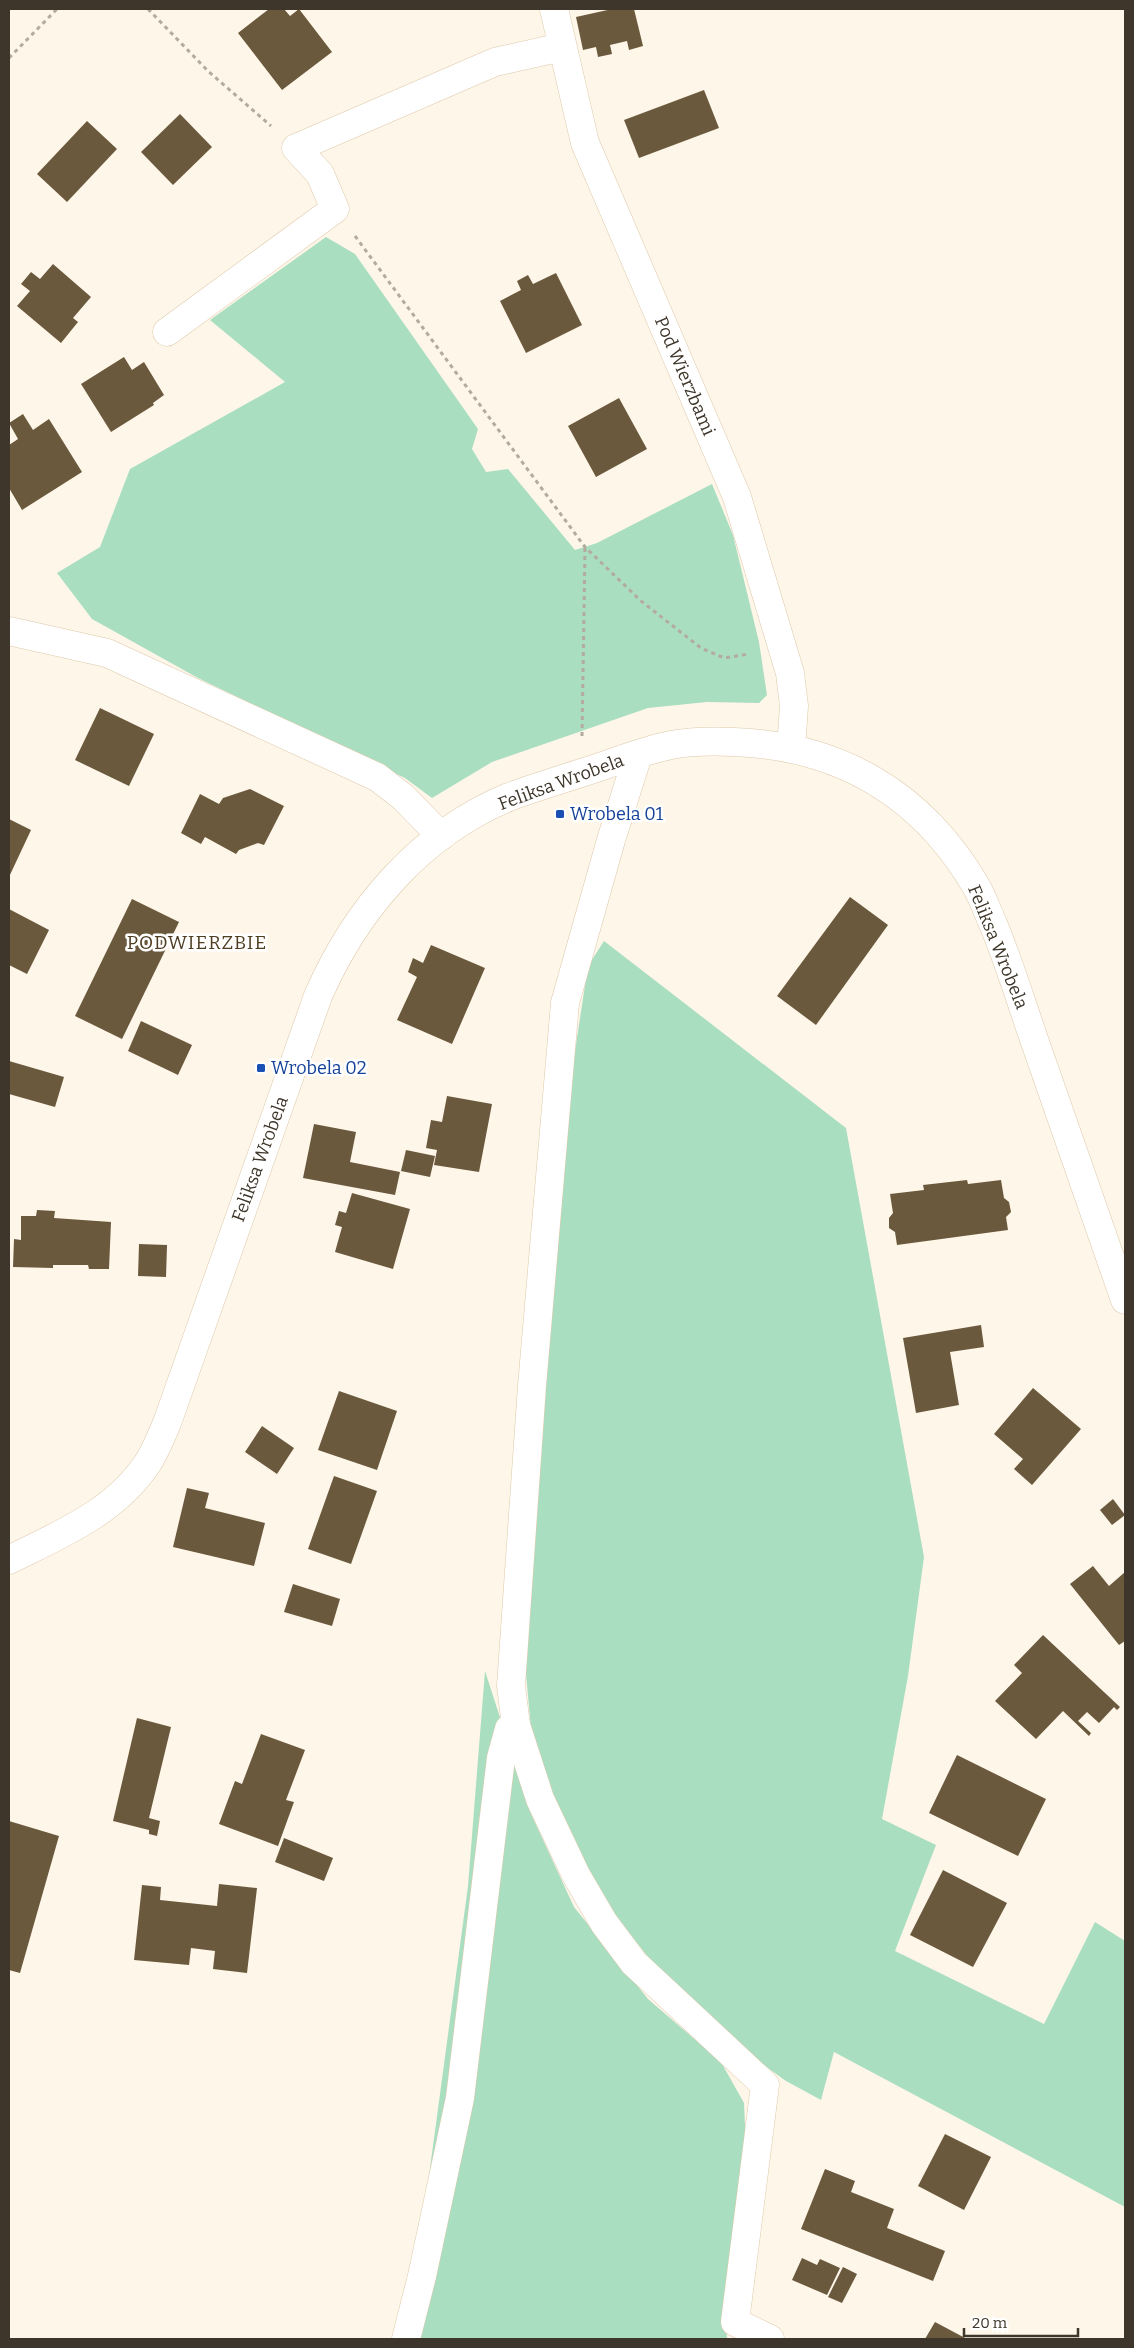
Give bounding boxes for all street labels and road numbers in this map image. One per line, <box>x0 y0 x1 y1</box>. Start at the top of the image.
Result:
street label: Pod Wierzbami <box>650 313 720 439</box>
street label: Feliksa Wrobela <box>495 749 627 815</box>
street label: Feliksa Wrobela <box>963 882 1033 1012</box>
street label: Feliksa Wrobela <box>227 1093 293 1225</box>

